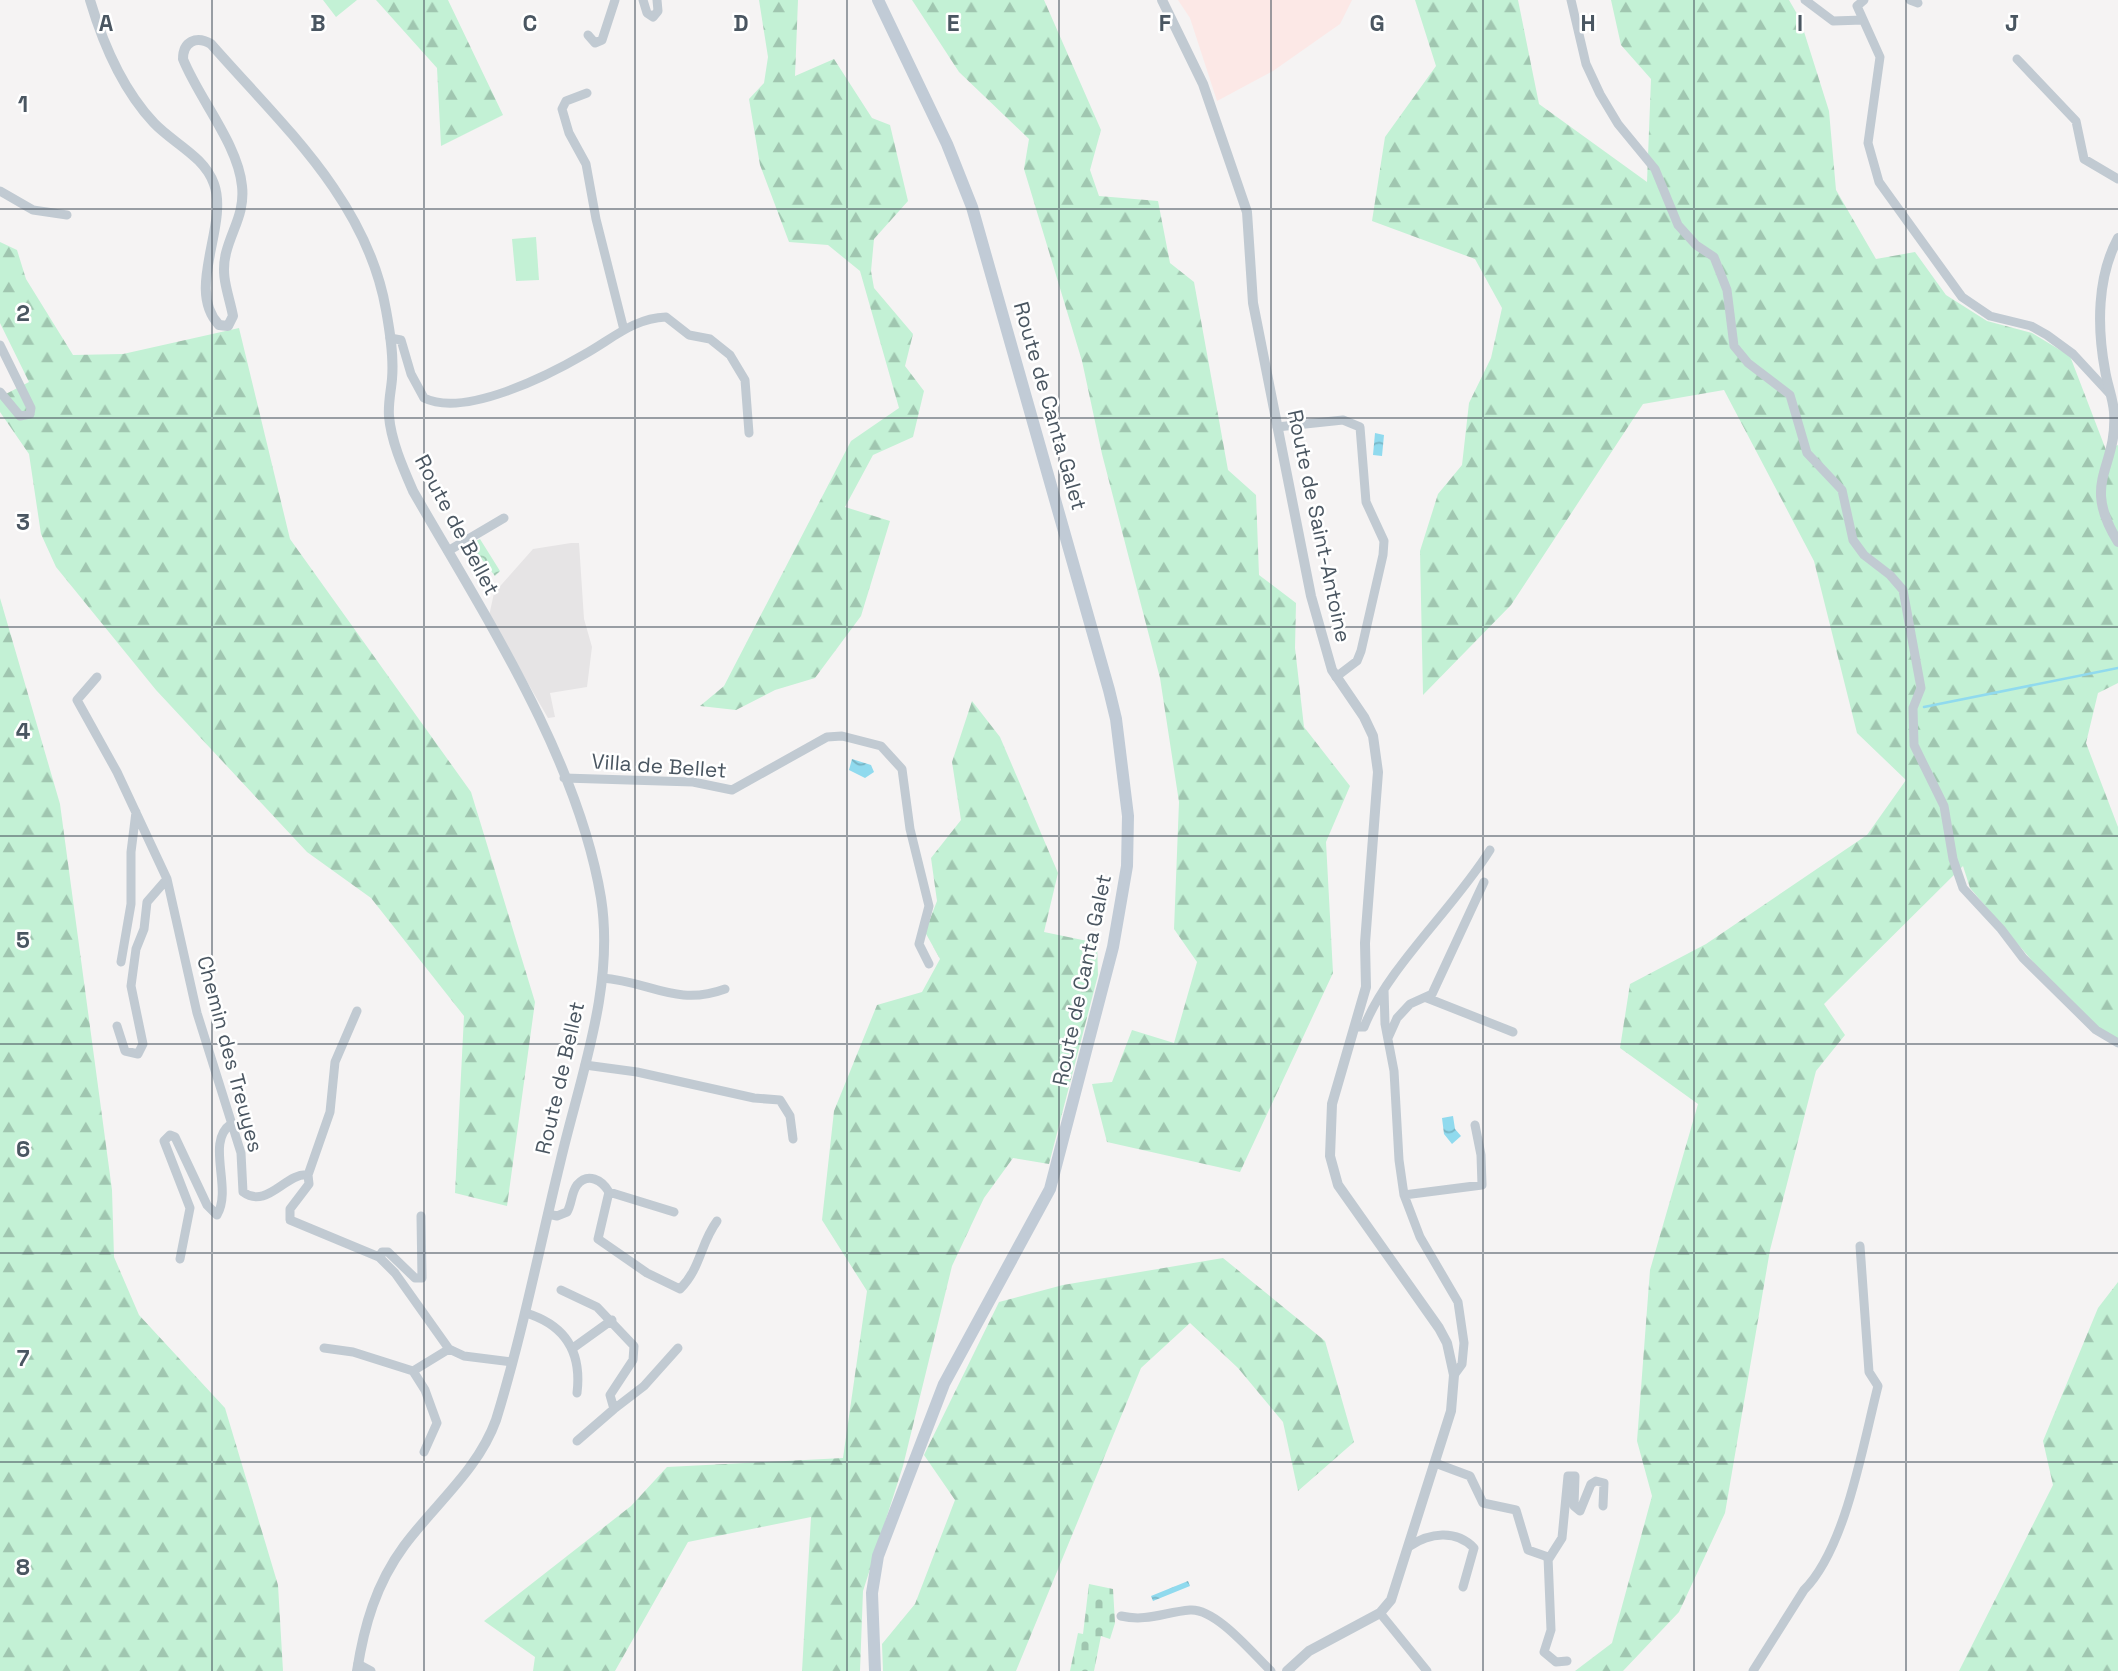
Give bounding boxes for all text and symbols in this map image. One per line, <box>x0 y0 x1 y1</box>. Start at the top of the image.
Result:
text: A <box>99 8 114 38</box>
text: B <box>310 8 326 38</box>
text: C <box>523 8 537 38</box>
text: D <box>733 8 749 38</box>
text: E <box>947 8 959 38</box>
text: F <box>1159 8 1171 38</box>
text: G <box>1369 8 1385 38</box>
text: H <box>1580 8 1596 38</box>
text: I <box>1797 8 1803 38</box>
text: J <box>2005 8 2019 38</box>
text: 1 <box>18 89 28 119</box>
text: 2 <box>16 298 30 328</box>
street label: Route de Canta Galet <box>1008 299 1093 513</box>
street label: Route de Saint-Antoine <box>1282 407 1357 645</box>
street label: Route de Bellet <box>409 450 506 600</box>
text: 3 <box>16 507 30 537</box>
text: 4 <box>16 716 31 746</box>
street label: Villa de Bellet <box>590 747 728 784</box>
street label: Route de Canta Galet <box>1046 872 1117 1088</box>
text: 5 <box>16 925 30 955</box>
street label: Chemin des Treuyes <box>191 953 270 1155</box>
street label: Route de Bellet <box>529 999 590 1157</box>
text: 6 <box>16 1134 30 1164</box>
text: 7 <box>17 1343 30 1373</box>
text: 8 <box>16 1552 30 1582</box>

